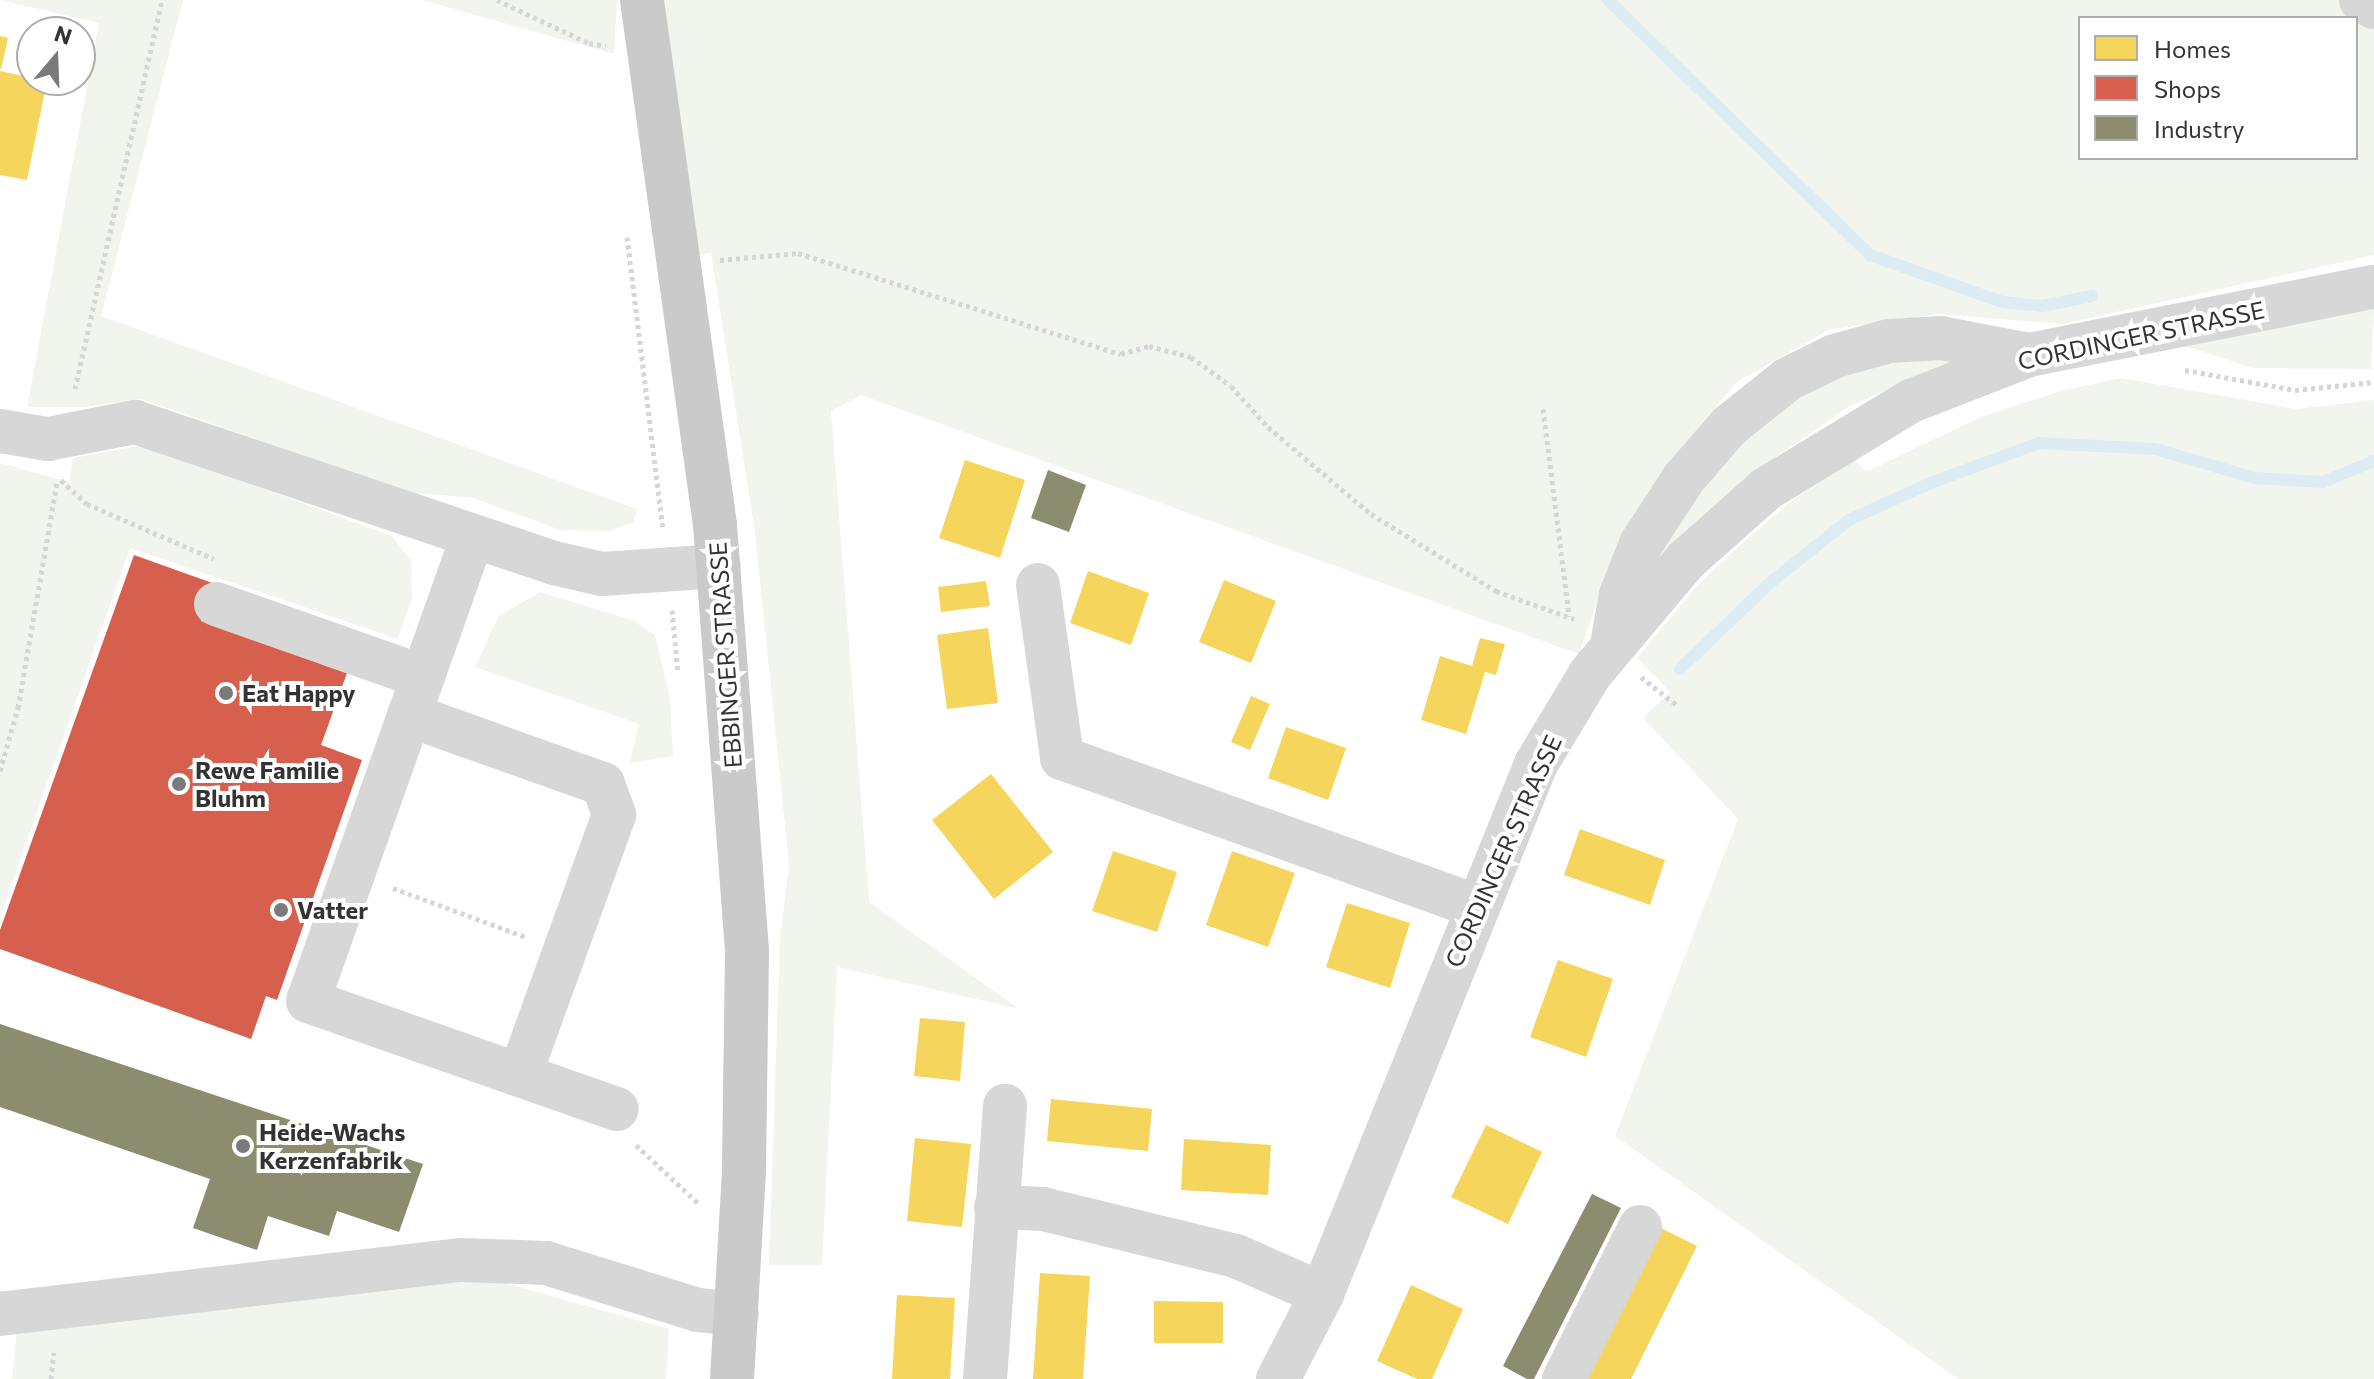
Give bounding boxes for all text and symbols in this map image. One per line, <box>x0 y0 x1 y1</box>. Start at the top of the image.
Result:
north arrow <box>16 16 96 96</box>
legend <box>2078 16 2358 160</box>
text: N <box>51 19 76 50</box>
text: Homes <box>2154 34 2231 63</box>
text: Shops <box>2154 74 2221 103</box>
text: Industry <box>2154 114 2244 143</box>
street label: CORDINGER STRASSE <box>2015 295 2267 375</box>
street label: EBBINGER STRASSE <box>703 541 747 769</box>
place label: Eat Happy <box>242 679 356 707</box>
marker: Eat Happy <box>217 684 235 702</box>
street label: CORDINGER STRASSE <box>1439 730 1567 972</box>
place label: Rewe Familie Bluhm <box>195 756 339 812</box>
marker: Rewe Familie Bluhm <box>170 775 188 793</box>
place label: Vatter <box>297 896 368 924</box>
marker: Vatter <box>272 901 290 919</box>
place label: Heide-Wachs Kerzenfabrik <box>259 1118 405 1174</box>
marker: Heide-Wachs Kerzenfabrik <box>234 1137 252 1155</box>

